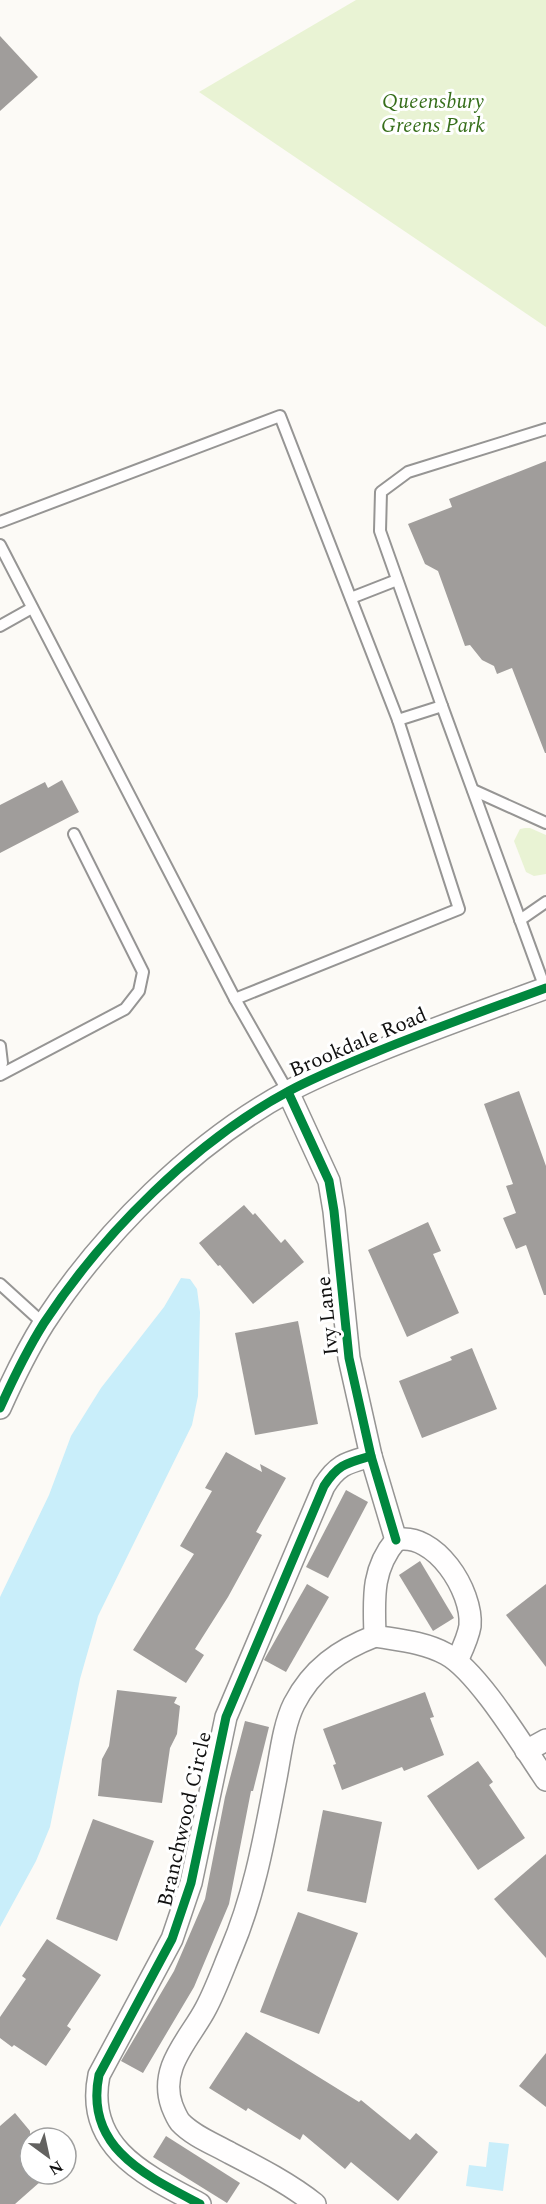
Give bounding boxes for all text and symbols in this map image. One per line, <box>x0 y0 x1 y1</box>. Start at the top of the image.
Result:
park label: Queensbury Greens Park <box>381 86 485 142</box>
street label: Brookdale Road <box>284 999 432 1086</box>
street label: Ivy Lane <box>308 1275 348 1357</box>
street label: Branchwood Circle <box>149 1728 221 1910</box>
north arrow <box>18 2126 78 2186</box>
text: N <box>44 2154 68 2181</box>

